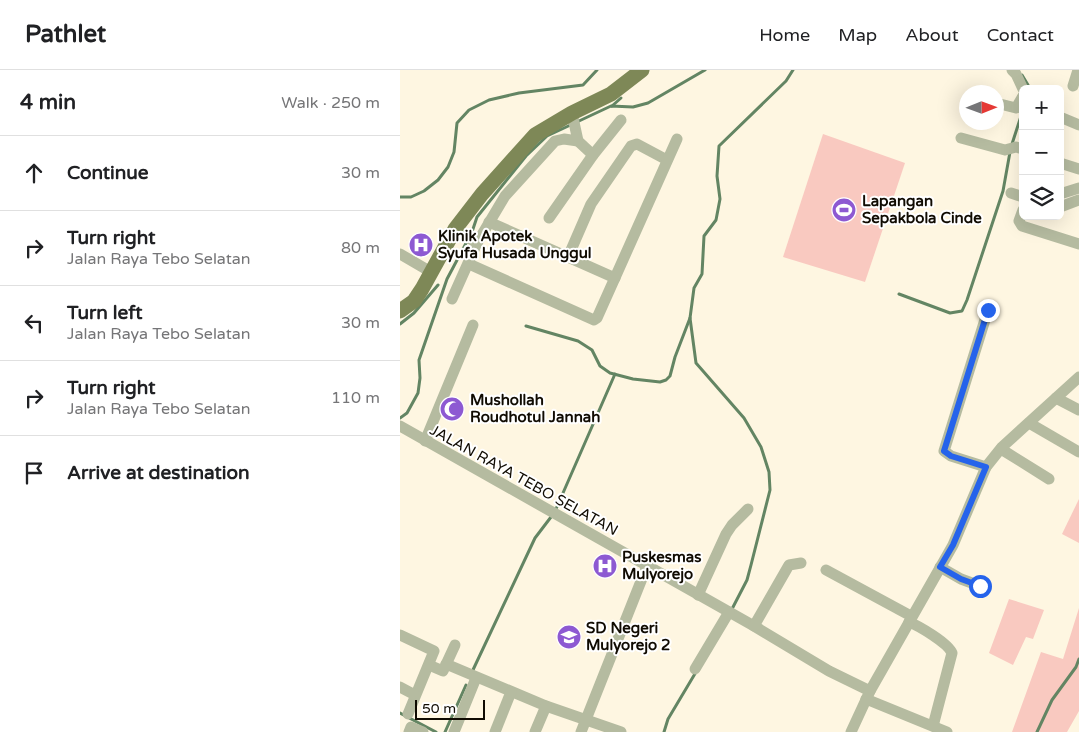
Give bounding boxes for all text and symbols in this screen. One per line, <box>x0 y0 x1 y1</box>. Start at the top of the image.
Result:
text: Pathlet <box>25 20 106 49</box>
text: Home <box>759 24 810 46</box>
text: Map <box>838 24 877 46</box>
text: About <box>905 24 959 46</box>
text: Contact <box>987 24 1054 46</box>
north arrow <box>959 85 1004 130</box>
map controls <box>1019 85 1064 220</box>
button: + <box>1019 85 1064 130</box>
text: 4 min <box>20 90 76 115</box>
text: Walk · 250 m <box>281 93 380 113</box>
button: − <box>1019 130 1064 175</box>
icon: ahead <box>20 159 48 187</box>
text: Continue <box>67 162 149 184</box>
text: 30 m <box>341 163 380 183</box>
button: layers <box>1019 175 1064 220</box>
place label: Lapangan Sepakbola Cinde <box>862 192 982 228</box>
sports icon: Lapangan Sepakbola Cinde <box>831 197 857 223</box>
text: Turn right <box>67 227 155 249</box>
place label: Klinik Apotek Syufa Husada Unggul <box>438 227 592 263</box>
hospital icon: Klinik Apotek Syufa Husada Unggul <box>408 232 434 258</box>
icon: right <box>20 234 48 262</box>
text: 80 m <box>341 238 380 258</box>
text: Jalan Raya Tebo Selatan <box>67 249 251 269</box>
route end <box>977 299 1000 322</box>
text: Turn left <box>67 302 143 324</box>
icon: left <box>20 309 48 337</box>
text: 30 m <box>341 313 380 333</box>
text: Jalan Raya Tebo Selatan <box>67 324 251 344</box>
text: Turn right <box>67 377 155 399</box>
icon: right <box>20 384 48 412</box>
text: 110 m <box>331 388 380 408</box>
place label: Mushollah Roudhotul Jannah <box>470 391 600 426</box>
mosque icon: Mushollah Roudhotul Jannah <box>439 396 465 422</box>
text: Jalan Raya Tebo Selatan <box>67 399 251 419</box>
street label: JALAN RAYA TEBO SELATAN <box>427 421 621 539</box>
icon: arrive <box>20 459 48 487</box>
text: Arrive at destination <box>67 462 250 484</box>
place label: Puskesmas Mulyorejo <box>622 548 701 584</box>
hospital icon: Puskesmas Mulyorejo <box>592 553 618 579</box>
route start <box>969 575 992 598</box>
place label: SD Negeri Mulyorejo 2 <box>586 619 671 655</box>
school or university icon: SD Negeri Mulyorejo 2 <box>556 624 582 650</box>
scale bar <box>415 697 485 720</box>
text: 50 m <box>422 700 456 717</box>

